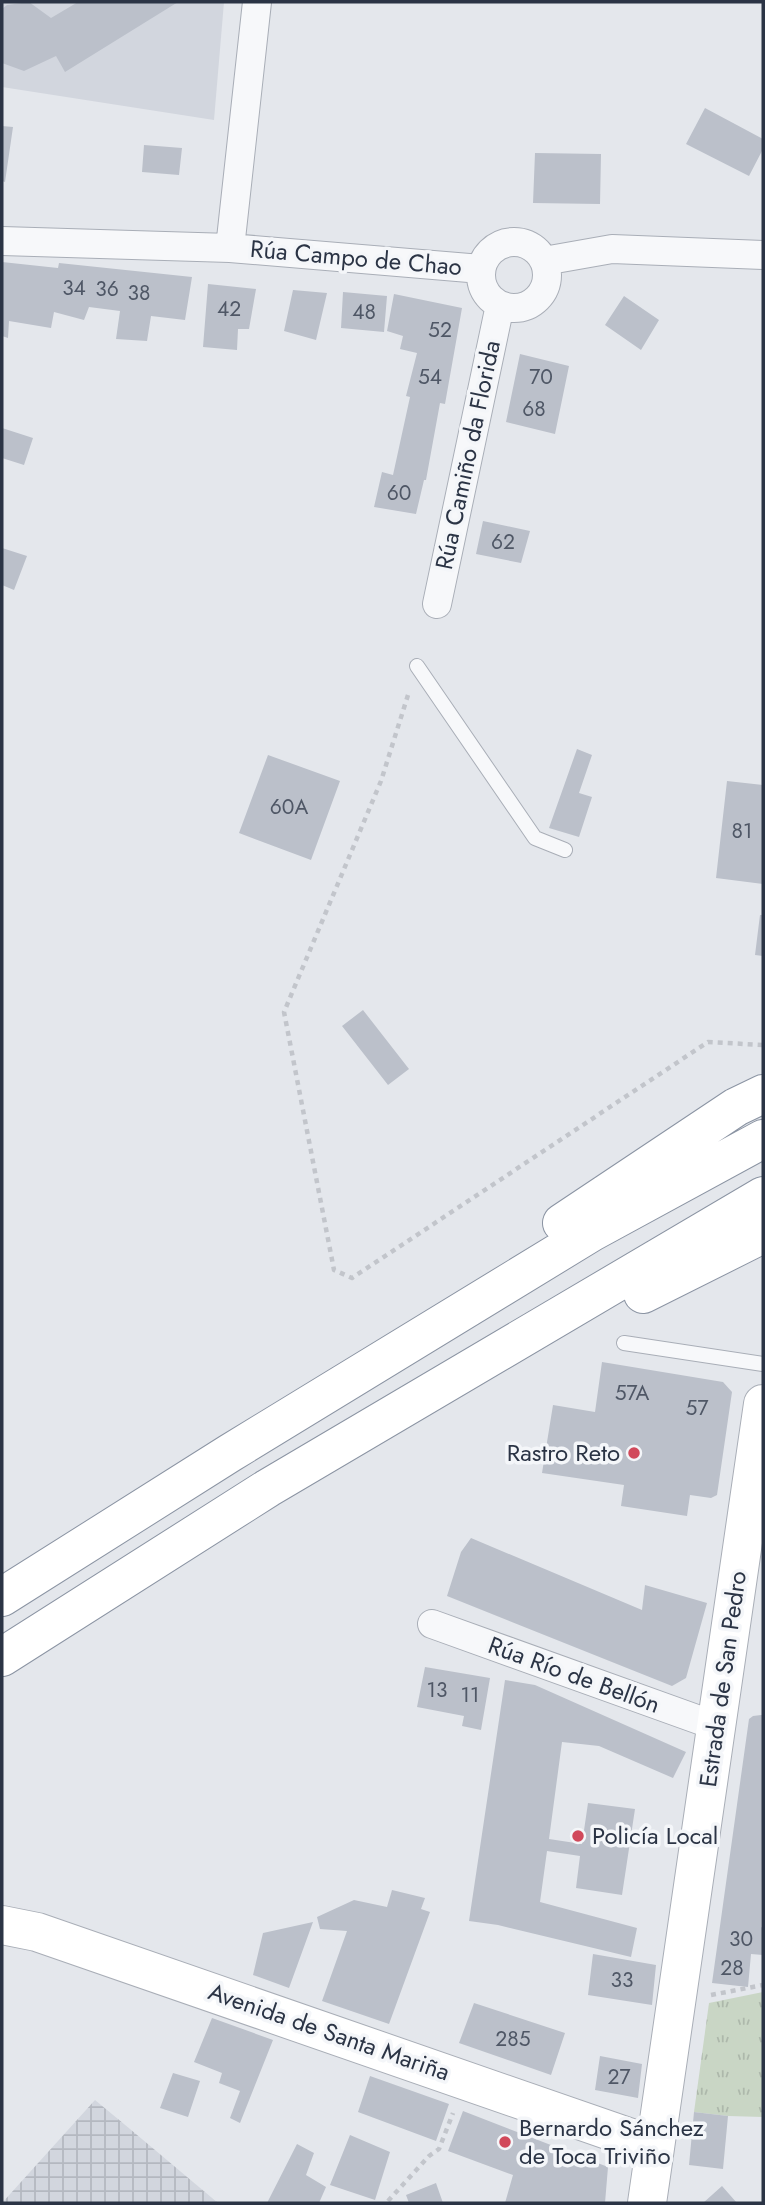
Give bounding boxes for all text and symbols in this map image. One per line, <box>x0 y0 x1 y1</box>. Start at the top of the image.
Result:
street label: Rúa Campo de Chao <box>249 231 463 284</box>
house number: 34 <box>62 273 86 303</box>
house number: 36 <box>95 274 119 304</box>
house number: 38 <box>128 278 150 308</box>
house number: 42 <box>217 294 241 324</box>
house number: 48 <box>352 297 376 327</box>
house number: 52 <box>428 315 452 345</box>
street label: Rúa Camiño da Florida <box>426 337 509 573</box>
house number: 54 <box>418 362 442 392</box>
house number: 70 <box>529 362 553 392</box>
house number: 68 <box>522 394 546 424</box>
house number: 60 <box>387 478 411 508</box>
house number: 62 <box>491 527 515 557</box>
house number: 60A <box>270 792 308 822</box>
house number: 81 <box>732 816 752 846</box>
house number: 57A <box>615 1378 649 1408</box>
house number: 57 <box>686 1393 708 1423</box>
place label: Rastro Reto <box>507 1435 620 1470</box>
marker: Rastro Reto <box>626 1445 642 1461</box>
street label: Estrada de San Pedro <box>690 1569 755 1789</box>
street label: Rúa Río de Bellón <box>483 1627 665 1722</box>
house number: 13 <box>427 1675 447 1705</box>
house number: 11 <box>461 1680 479 1710</box>
place label: Policía Local <box>592 1818 718 1853</box>
marker: Policía Local <box>570 1828 586 1844</box>
house number: 30 <box>729 1924 753 1954</box>
house number: 28 <box>720 1953 744 1983</box>
house number: 33 <box>611 1965 633 1995</box>
street label: Avenida de Santa Mariña <box>204 1974 455 2089</box>
house number: 285 <box>495 2024 531 2054</box>
house number: 27 <box>608 2062 630 2092</box>
place label: Bernardo Sánchez de Toca Triviño <box>519 2110 704 2173</box>
marker: Bernardo Sánchez de Toca Triviño <box>497 2134 513 2150</box>

